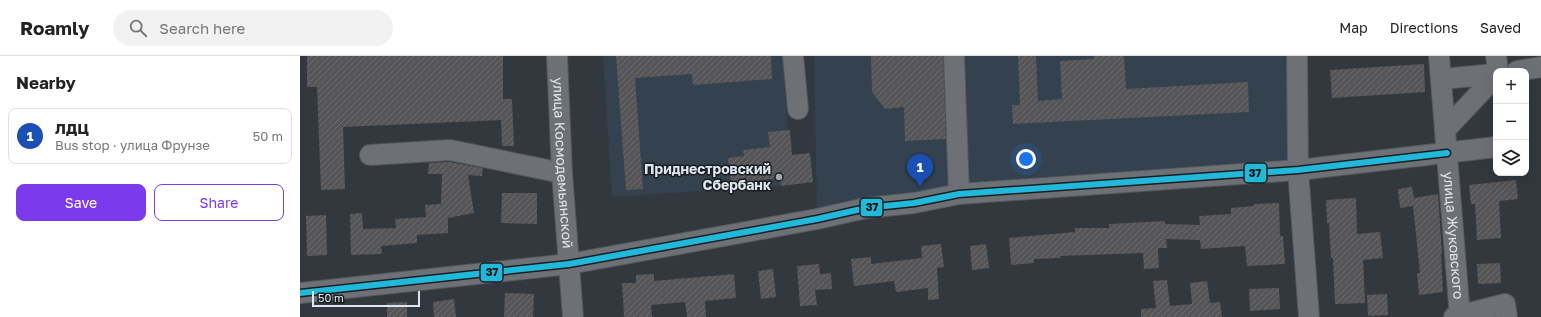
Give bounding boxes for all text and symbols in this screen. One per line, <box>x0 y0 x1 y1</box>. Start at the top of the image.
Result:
search box <box>113 10 393 46</box>
text: Roamly <box>20 16 89 39</box>
icon: search <box>127 17 149 39</box>
text: Search here <box>159 19 245 37</box>
text: Map <box>1339 19 1368 36</box>
text: Directions <box>1390 19 1458 36</box>
text: Saved <box>1480 19 1521 36</box>
map controls <box>1493 68 1529 176</box>
button: + <box>1493 68 1529 104</box>
text: Nearby <box>16 72 76 93</box>
street label: улица Космодемьянской <box>550 77 577 249</box>
button: − <box>1493 104 1529 140</box>
text: ЛДЦ <box>55 119 89 137</box>
text: 1 <box>27 128 33 144</box>
text: 50 m <box>253 128 283 144</box>
text: Bus stop · улица Фрунзе <box>55 137 210 153</box>
button: layers <box>1493 140 1529 176</box>
your location <box>1016 149 1036 169</box>
pin: 1 <box>907 154 933 187</box>
place label: Приднестровский Сбербанк <box>644 160 771 193</box>
line badge: 37 <box>1244 163 1267 183</box>
text: 37 <box>1249 166 1261 179</box>
street label: улица Жуковского <box>1440 171 1468 300</box>
marker: Приднестровский Сбербанк <box>774 172 784 182</box>
button: Save <box>16 184 146 221</box>
button: Share <box>154 184 284 221</box>
line badge: 37 <box>860 198 883 217</box>
text: 37 <box>866 200 878 213</box>
line badge: 37 <box>480 263 503 282</box>
text: 37 <box>486 265 498 278</box>
scale bar <box>312 289 420 308</box>
text: 50 m <box>318 291 344 304</box>

